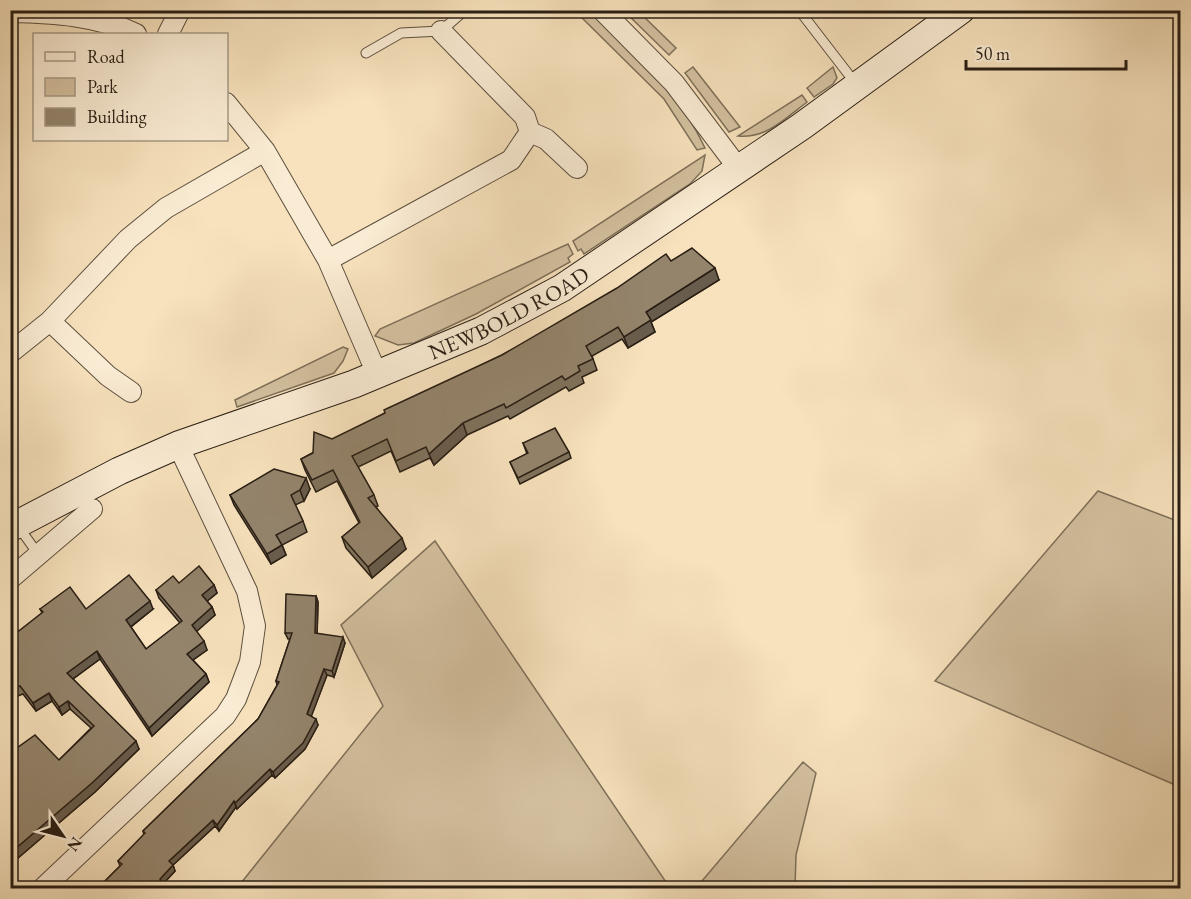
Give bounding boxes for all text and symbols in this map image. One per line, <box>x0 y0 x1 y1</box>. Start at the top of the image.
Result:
legend <box>33 33 228 141</box>
scale bar <box>966 33 1126 71</box>
text: 50 m <box>975 42 1010 65</box>
text: Road <box>87 45 126 68</box>
text: Park <box>87 75 118 98</box>
text: Building <box>87 105 147 128</box>
street label: NEWBOLD ROAD <box>424 260 595 366</box>
north arrow <box>33 806 93 866</box>
text: N <box>63 833 87 856</box>

